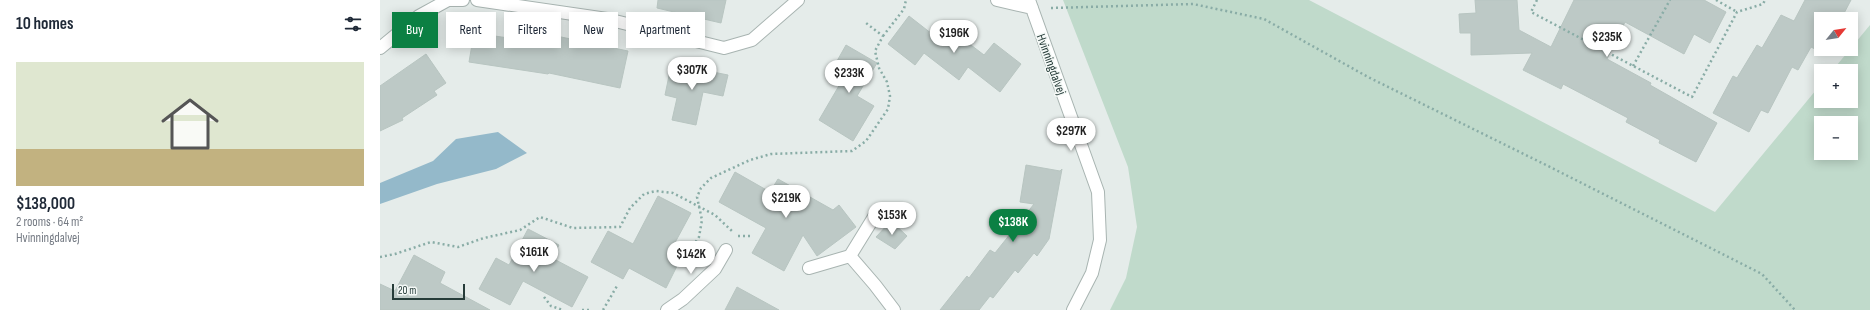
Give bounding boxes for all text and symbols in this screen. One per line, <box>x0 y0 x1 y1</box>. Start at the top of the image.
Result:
chip: Buy <box>392 12 438 48</box>
chip: Rent <box>446 12 496 48</box>
chip: Filters <box>504 12 561 48</box>
chip: New <box>569 12 618 48</box>
chip: Apartment <box>626 12 705 48</box>
north arrow <box>1814 12 1858 56</box>
map controls <box>1814 12 1858 160</box>
icon: filters <box>342 13 364 35</box>
text: 10 homes <box>16 14 73 34</box>
pin: $196K <box>926 20 982 54</box>
pin: $235K <box>1579 24 1635 58</box>
text: $196K <box>939 25 969 41</box>
text: $235K <box>1592 29 1622 45</box>
street label: Hvinningdalvej <box>1033 32 1069 97</box>
pin: $307K <box>664 57 720 91</box>
pin: $233K <box>821 60 877 94</box>
text: $307K <box>677 62 707 78</box>
button: + <box>1814 64 1858 108</box>
text: $233K <box>834 65 864 81</box>
icon: home <box>154 88 226 160</box>
button: − <box>1814 116 1858 160</box>
pin: $297K <box>1043 118 1099 152</box>
text: $297K <box>1056 123 1086 139</box>
pin: $219K <box>758 185 814 219</box>
text: $219K <box>771 190 801 206</box>
text: $138,000 <box>16 194 75 214</box>
pin: $153K <box>864 202 920 236</box>
text: $153K <box>877 207 907 223</box>
pin: $138K <box>985 209 1041 243</box>
text: 2 rooms · 64 m² <box>16 214 83 230</box>
text: $138K <box>998 214 1028 230</box>
text: Hvinningdalvej <box>16 230 80 246</box>
pin: $161K <box>506 239 562 273</box>
pin: $142K <box>663 241 719 275</box>
text: $161K <box>519 244 549 260</box>
text: $142K <box>676 246 706 262</box>
scale bar <box>392 282 465 301</box>
text: 20 m <box>398 284 416 297</box>

